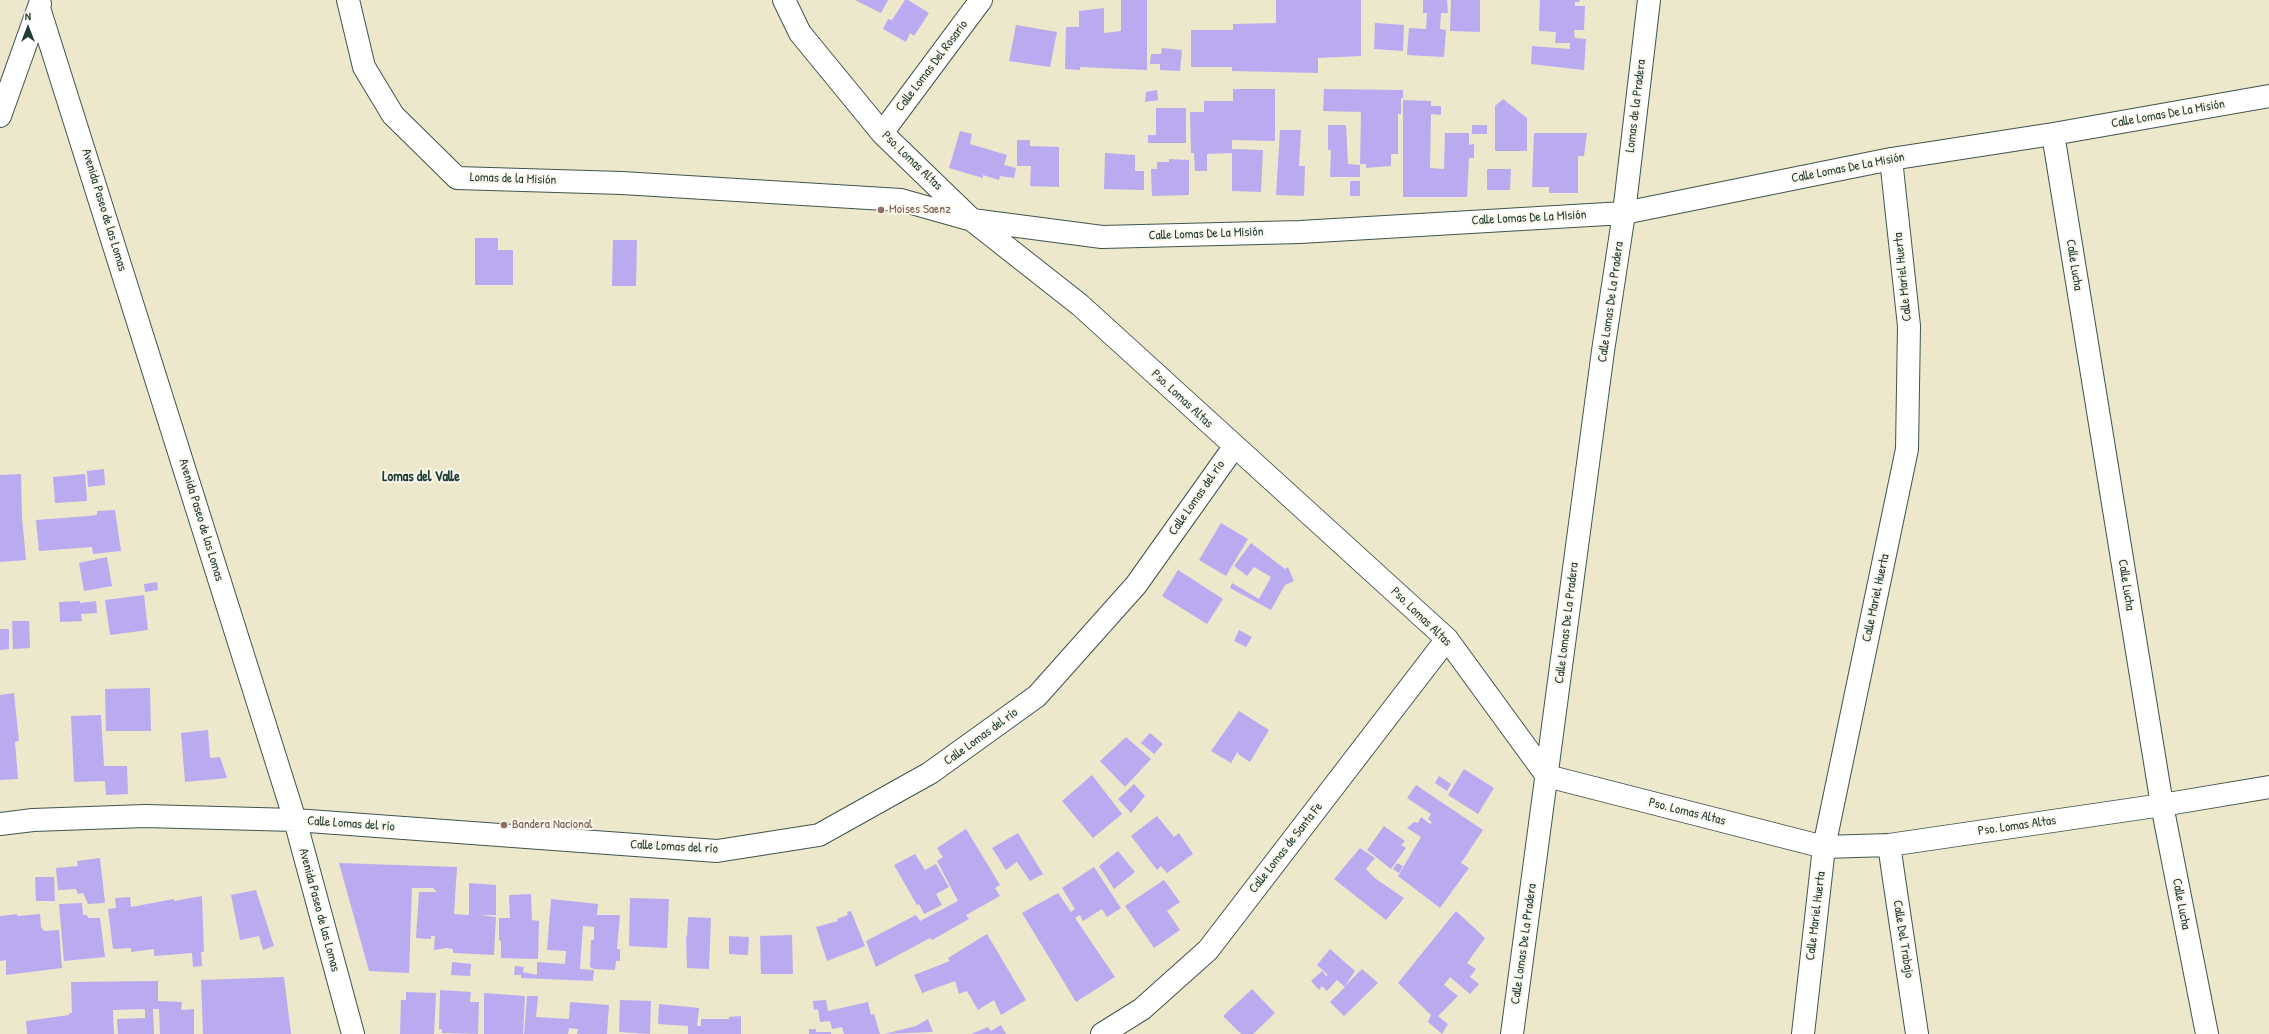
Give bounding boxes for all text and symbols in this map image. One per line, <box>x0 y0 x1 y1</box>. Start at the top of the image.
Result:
north arrow <box>8 8 48 48</box>
text: N <box>25 9 31 23</box>
street label: Calle Lomas Del Rosario <box>893 17 971 115</box>
street label: Lomas de la Pradera <box>1623 59 1649 153</box>
street label: Calle Lomas De La Misión <box>2110 96 2226 132</box>
street label: Pso. Lomas Altas <box>878 128 946 194</box>
street label: Avenida Paseo de las Lomas <box>78 147 130 273</box>
street label: Calle Lomas De La Misión <box>1790 149 1906 187</box>
street label: Lomas de la Misión <box>470 170 556 188</box>
place label: Moises Saenz <box>889 202 951 218</box>
marker: Moises Saenz <box>876 205 886 215</box>
street label: Calle Lomas De La Misión <box>1471 207 1587 229</box>
street label: Calle Lomas De La Misión <box>1148 224 1264 244</box>
street label: Calle Mariel Huerta <box>1891 232 1915 322</box>
street label: Calle Lucha <box>2062 238 2086 292</box>
street label: Calle Lomas De La Pradera <box>1595 241 1627 363</box>
street label: Pso. Lomas Altas <box>1148 366 1216 432</box>
street label: Avenida Paseo de las Lomas <box>175 457 227 583</box>
street label: Calle Lomas del río <box>1165 458 1229 538</box>
district label: Lomas del Valle <box>382 469 460 485</box>
street label: Calle Mariel Huerta <box>1859 553 1893 643</box>
street label: Calle Lucha <box>2114 558 2138 612</box>
street label: Calle Lomas De La Pradera <box>1552 562 1582 684</box>
street label: Pso. Lomas Altas <box>1387 584 1455 650</box>
street label: Calle Lomas del río <box>941 705 1021 769</box>
street label: Pso. Lomas Altas <box>1647 795 1727 829</box>
street label: Calle Lomas de Santa Fe <box>1246 800 1326 896</box>
street label: Calle Lomas del río <box>307 813 395 835</box>
street label: Pso. Lomas Altas <box>1977 813 2057 839</box>
place label: Bandera Nacional <box>512 817 593 833</box>
marker: Bandera Nacional <box>499 820 509 830</box>
street label: Calle Lomas del río <box>630 837 718 857</box>
street label: Avenida Paseo de las Lomas <box>295 847 343 973</box>
street label: Calle Mariel Huerta <box>1803 871 1829 961</box>
street label: Calle Lucha <box>2168 877 2194 931</box>
street label: Calle Lomas De La Pradera <box>1508 883 1540 1005</box>
street label: Calle Del Trabajo <box>1889 899 1917 979</box>

